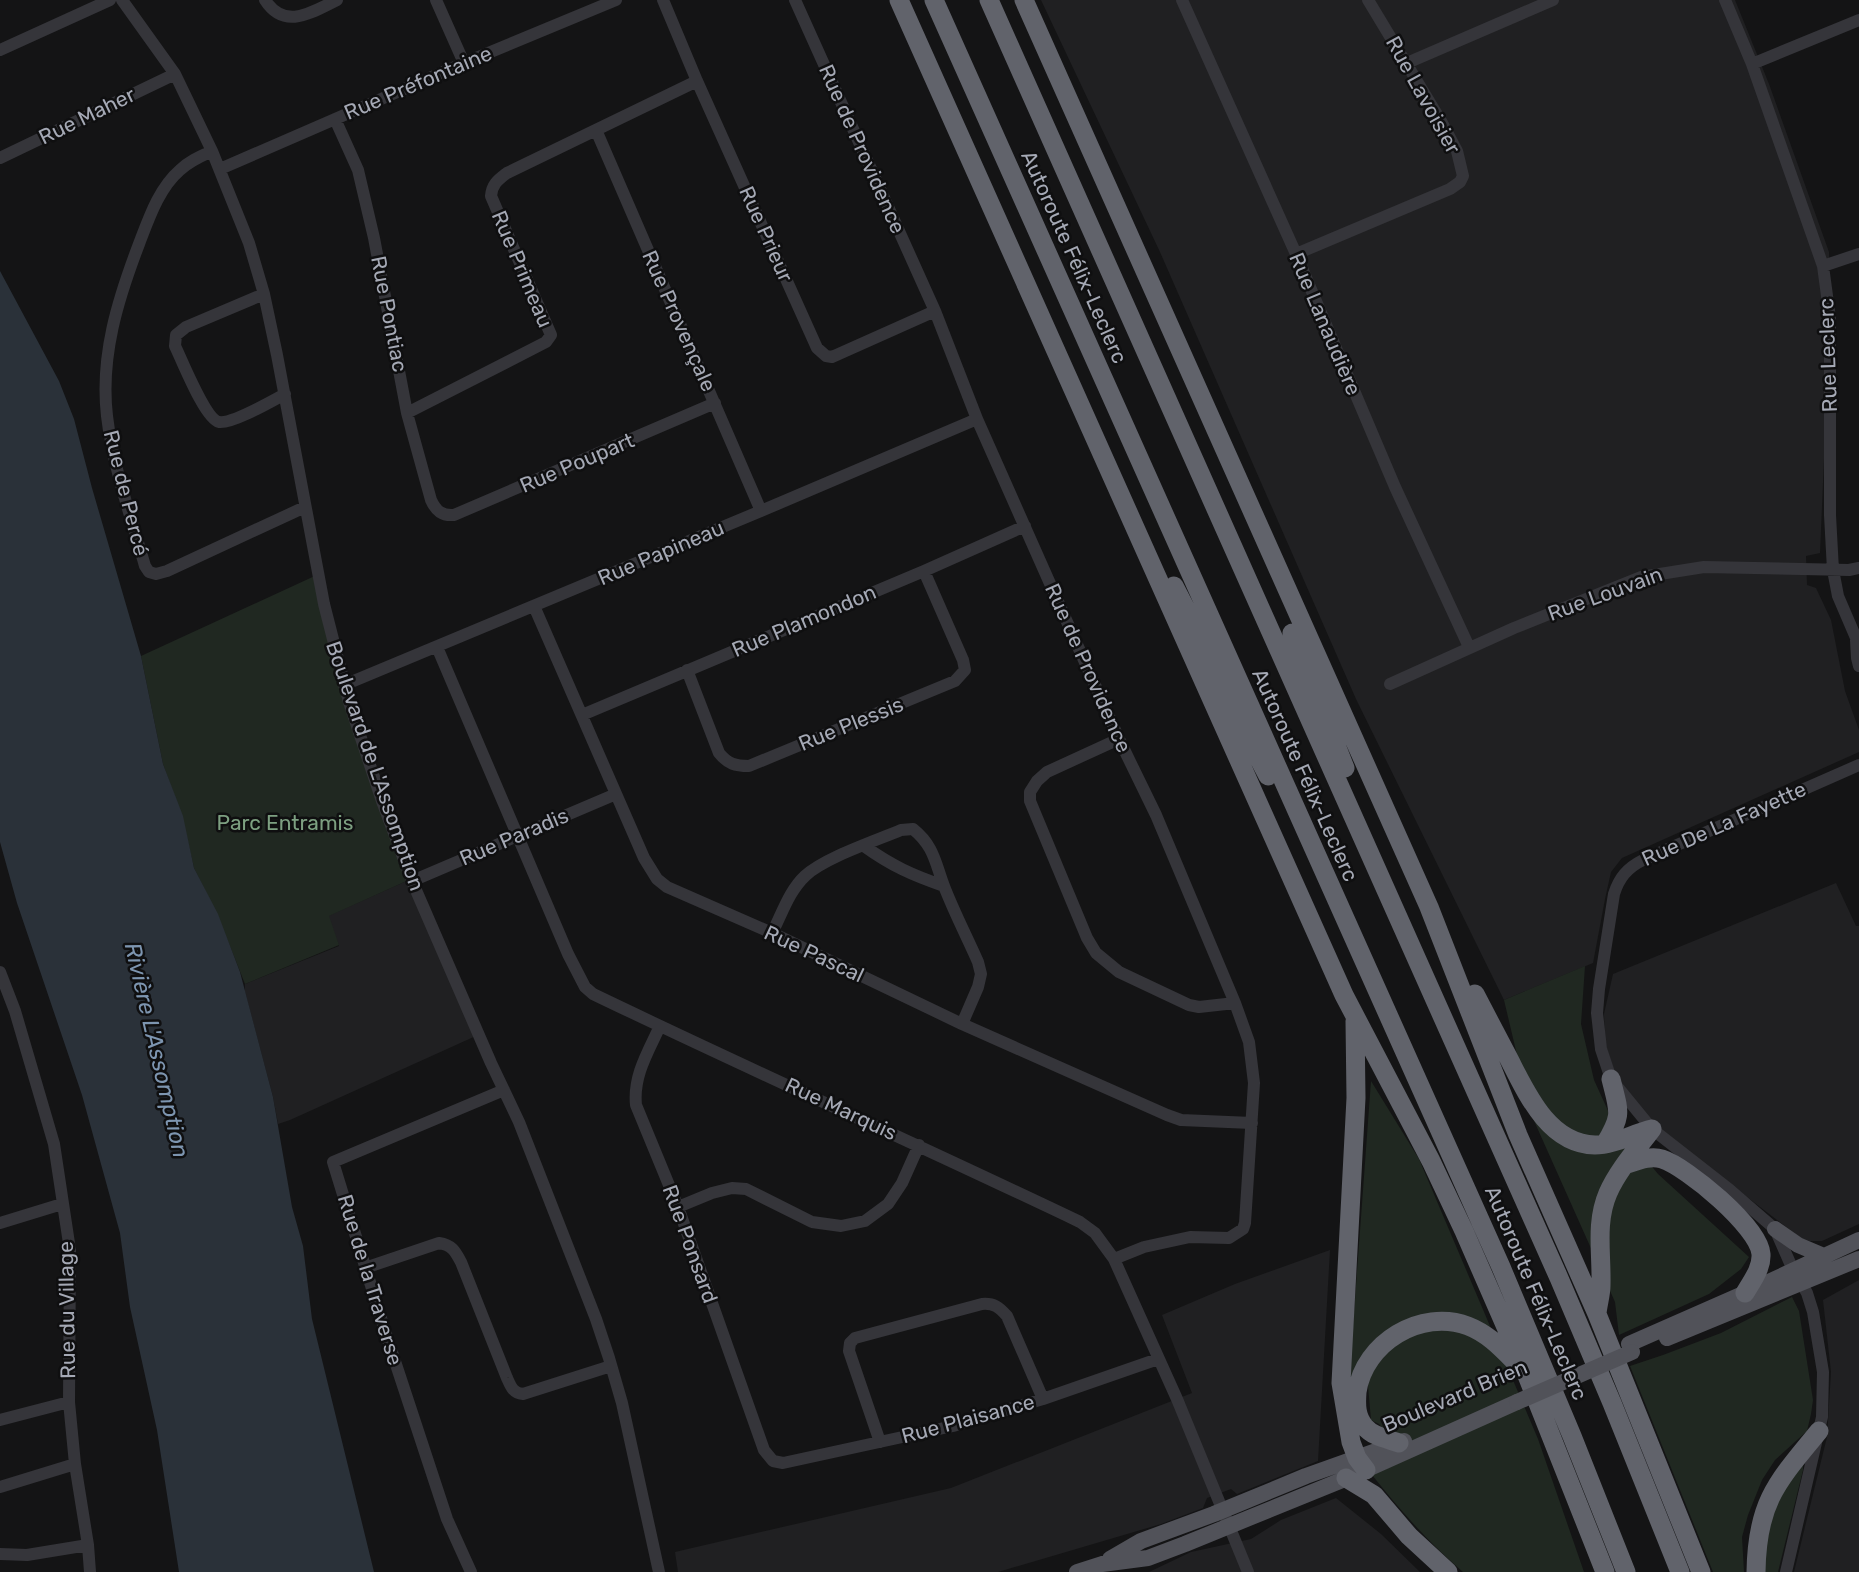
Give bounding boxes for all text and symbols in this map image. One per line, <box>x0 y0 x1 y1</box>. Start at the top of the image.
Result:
street label: Rue Lavoisier <box>1381 32 1466 158</box>
street label: Rue Préfontaine <box>340 40 495 125</box>
street label: Rue de Providence <box>814 60 911 237</box>
street label: Rue Maher <box>35 81 139 150</box>
street label: Autoroute Félix-Leclerc <box>1016 147 1133 367</box>
street label: Rue Prieur <box>734 182 799 286</box>
street label: Rue Primeau <box>487 207 558 331</box>
street label: Rue Provençale <box>637 246 722 395</box>
street label: Rue Lanaudière <box>1284 249 1367 399</box>
street label: Rue Pontiac <box>366 254 413 374</box>
street label: Rue Leclerc <box>1813 297 1842 413</box>
street label: Rue de Percé <box>99 427 154 558</box>
street label: Rue Poupart <box>516 427 638 498</box>
street label: Rue Papineau <box>594 515 728 590</box>
street label: Rue Louvain <box>1544 561 1666 626</box>
street label: Rue Plamondon <box>728 579 880 662</box>
street label: Rue de Providence <box>1040 579 1137 756</box>
street label: Boulevard de L'Assomption <box>321 638 430 894</box>
street label: Autoroute Félix-Leclerc <box>1247 665 1364 885</box>
street label: Rue Plessis <box>795 691 907 756</box>
street label: Rue De La Fayette <box>1638 776 1810 871</box>
street label: Rue Paradis <box>456 802 572 871</box>
park label: Parc Entramis <box>217 810 353 835</box>
street label: Rue Pascal <box>760 920 868 988</box>
water label: Rivière L'Assomption <box>119 940 195 1160</box>
street label: Rue Marquis <box>781 1072 901 1145</box>
street label: Rue Ponsard <box>658 1181 723 1306</box>
street label: Autoroute Félix-Leclerc <box>1480 1182 1593 1404</box>
street label: Rue de la Traverse <box>333 1192 408 1368</box>
street label: Rue du Village <box>53 1241 80 1379</box>
street label: Boulevard Brien <box>1379 1354 1531 1437</box>
street label: Rue Plaisance <box>898 1389 1037 1448</box>

